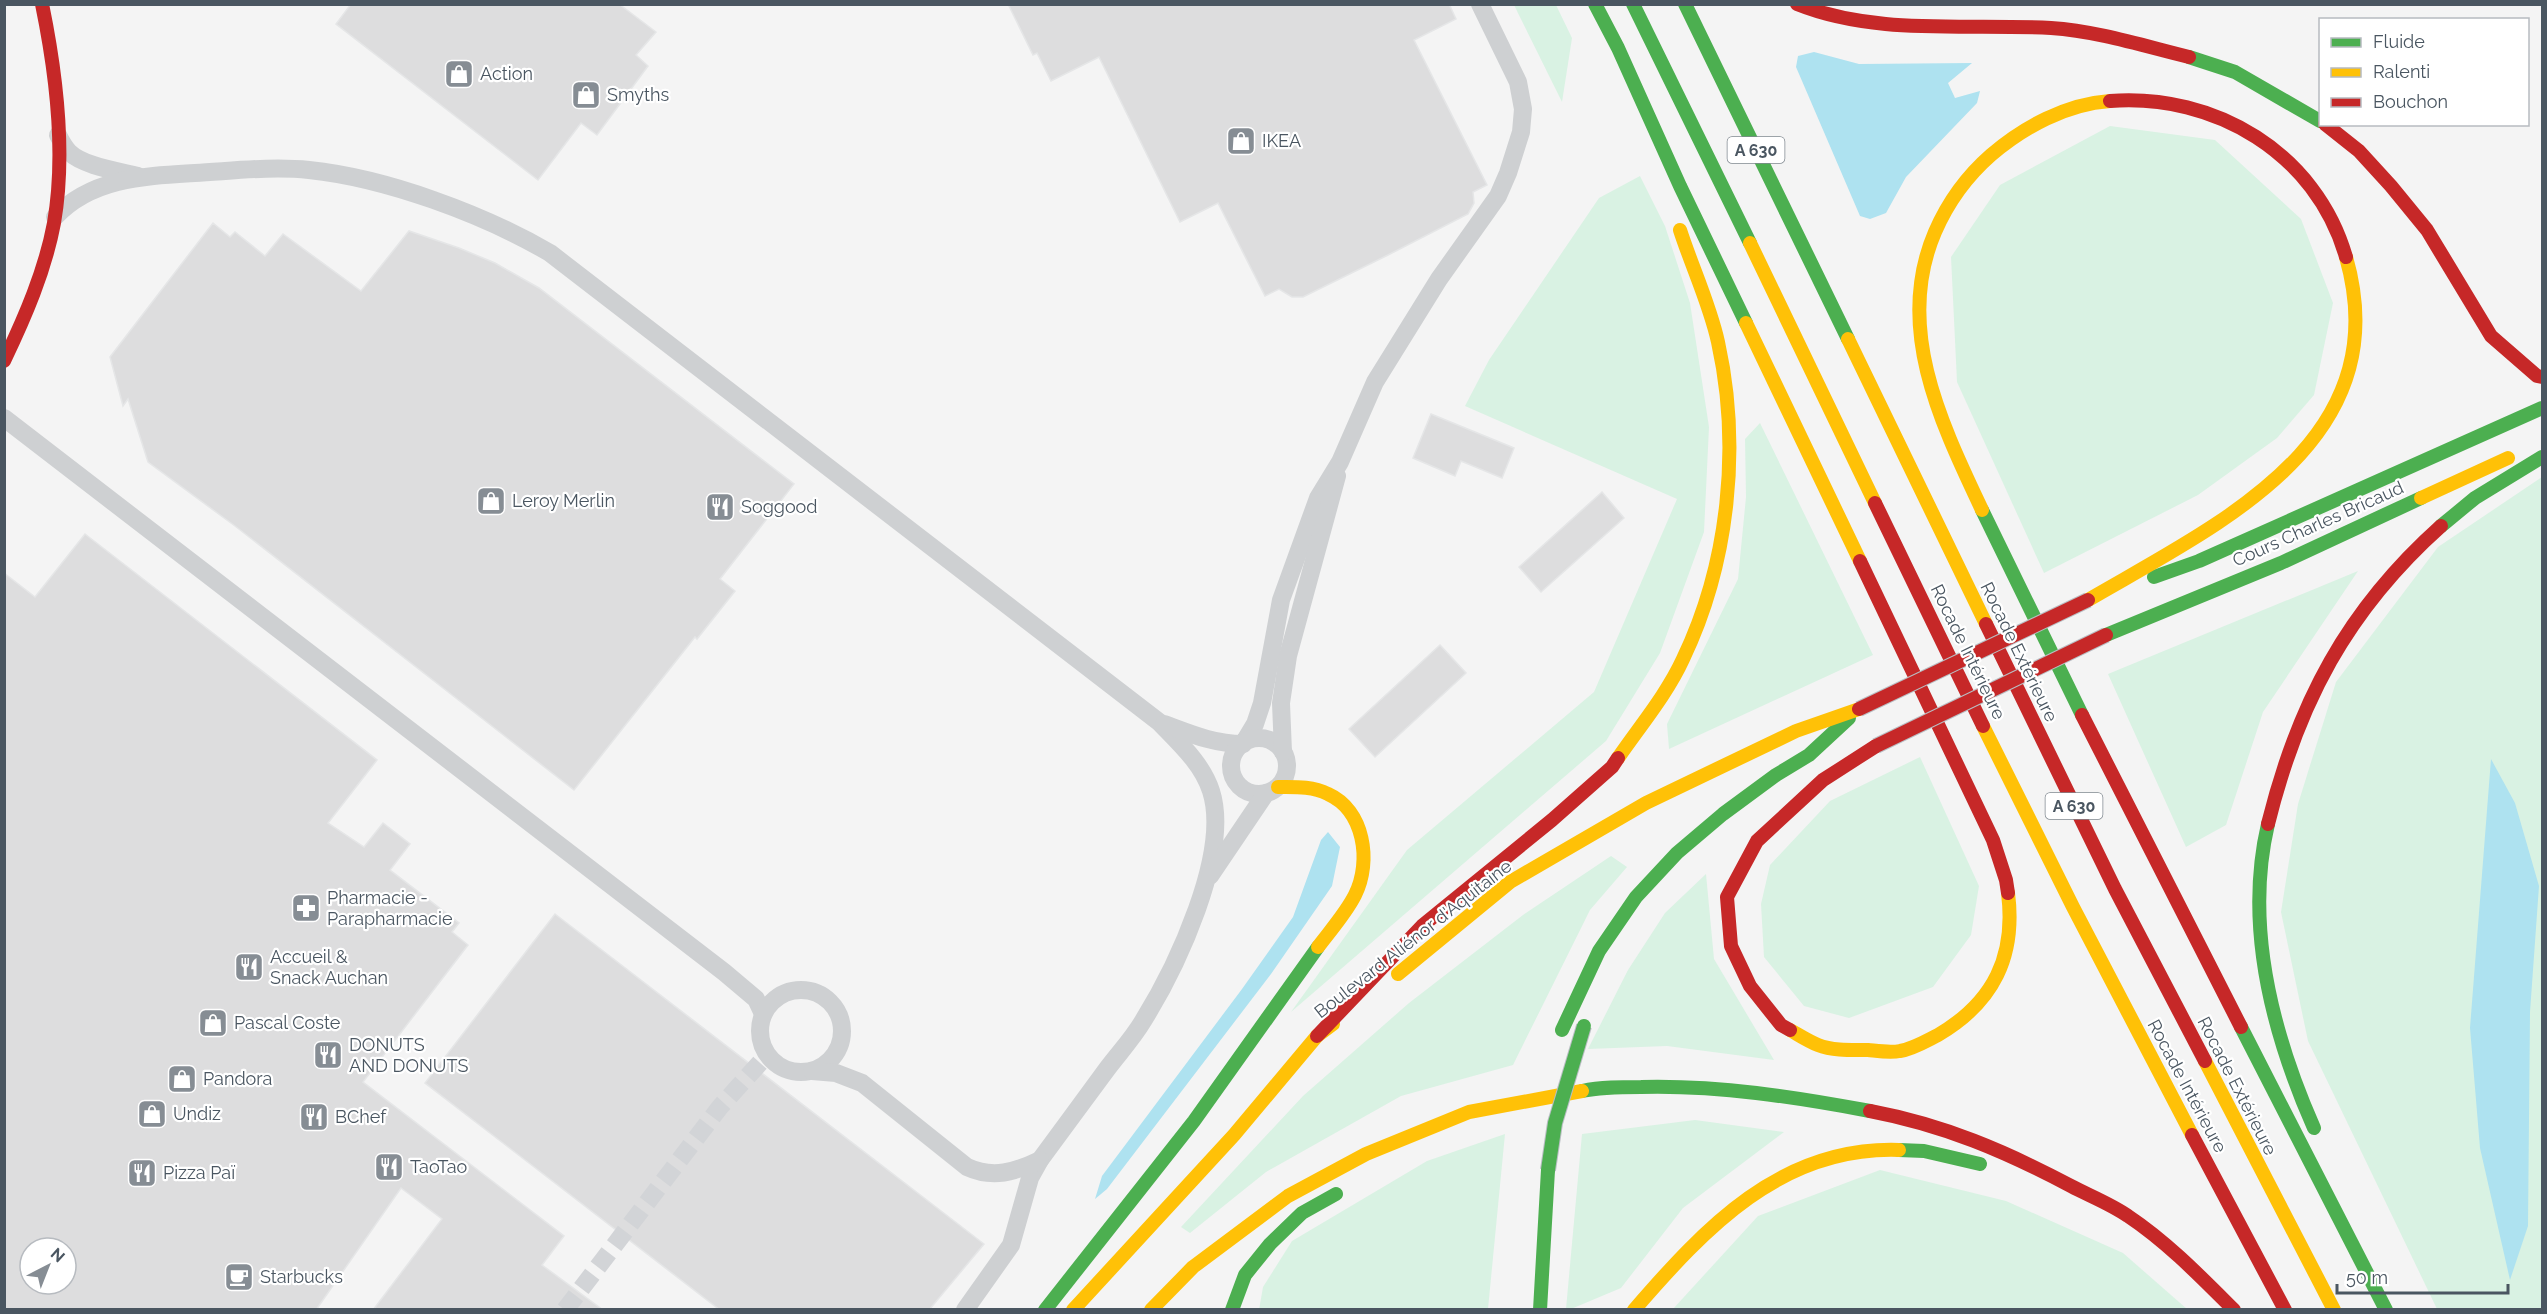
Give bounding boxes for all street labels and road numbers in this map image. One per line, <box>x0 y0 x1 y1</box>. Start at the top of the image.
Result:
road number: A 630 <box>1728 137 1784 163</box>
street label: Cours Charles Bricaud <box>2229 476 2407 571</box>
street label: Rocade Extérieure <box>1977 579 2063 725</box>
street label: Rocade Intérieure <box>1927 581 2010 723</box>
road number: A 630 <box>2046 793 2102 819</box>
street label: Boulevard Aliénor d'Aquitaine <box>1310 855 1516 1022</box>
street label: Rocade Extérieure <box>2193 1013 2282 1159</box>
street label: Rocade Intérieure <box>2144 1016 2232 1156</box>

